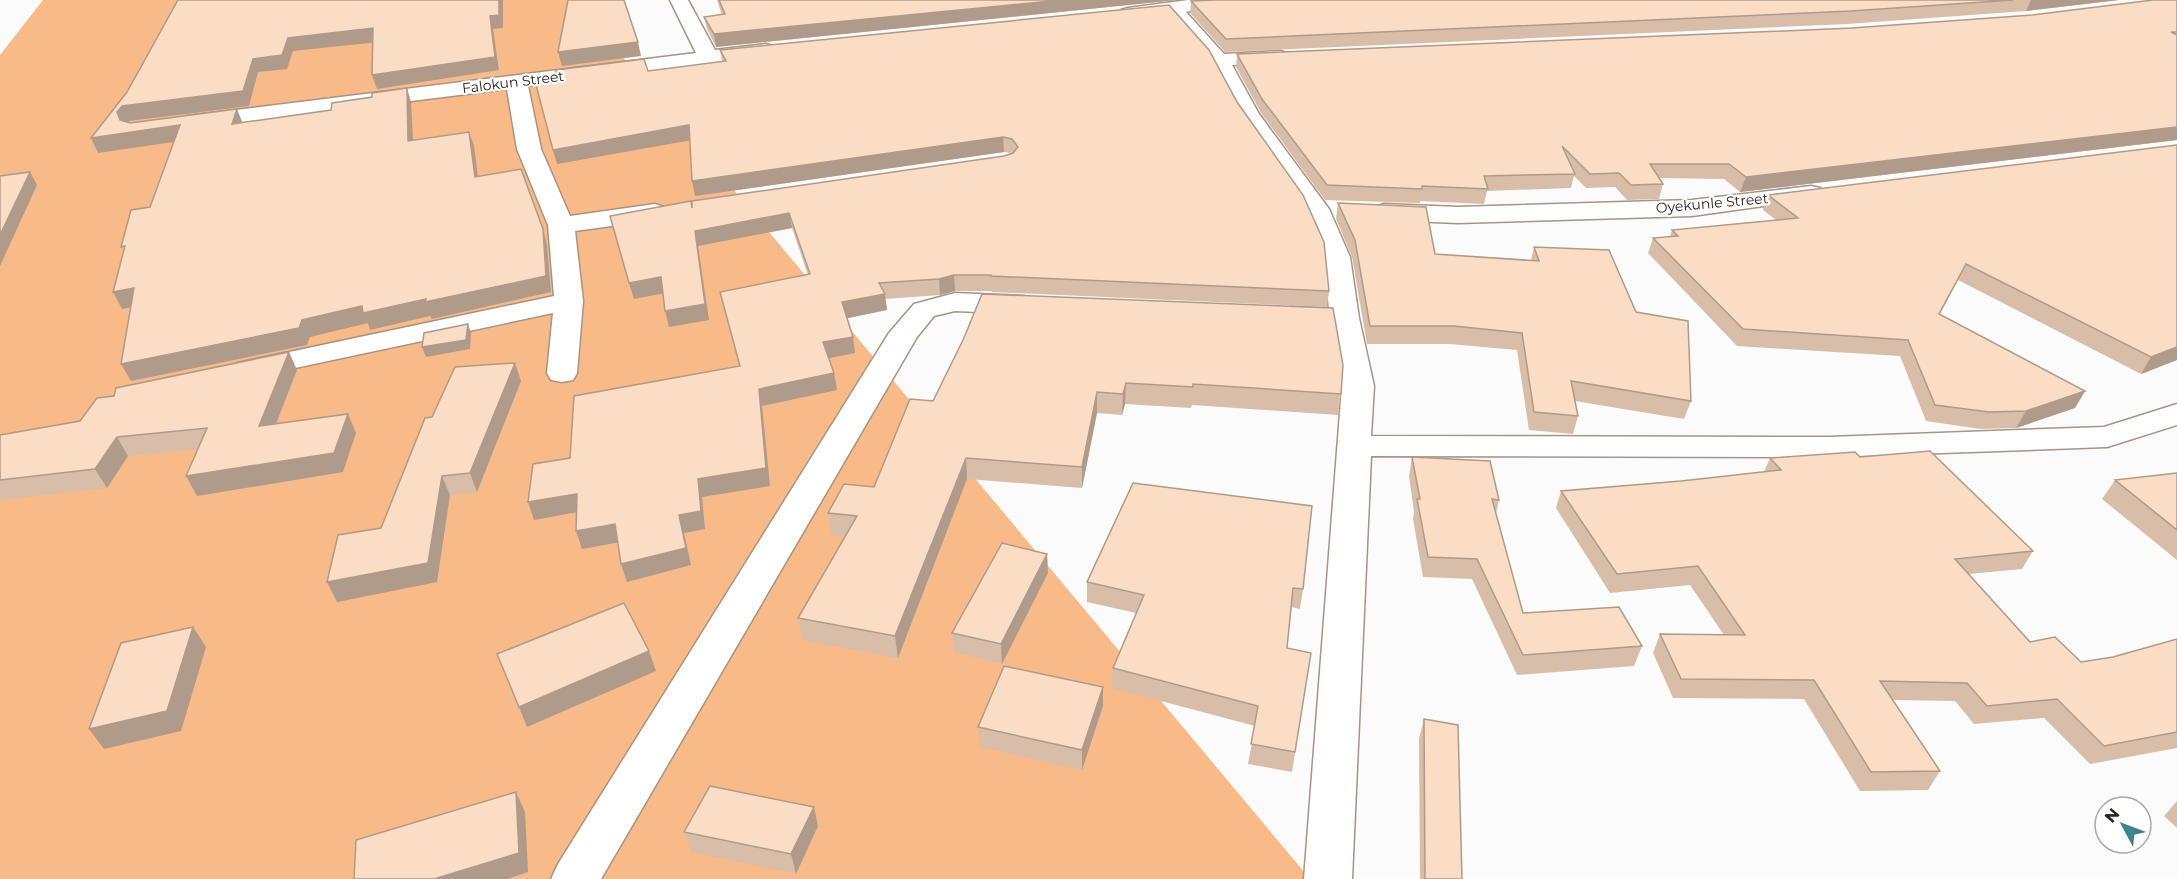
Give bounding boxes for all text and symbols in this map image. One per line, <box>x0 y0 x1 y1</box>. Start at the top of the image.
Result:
street label: Falokun Street <box>461 67 565 97</box>
street label: Oyekunle Street <box>1655 189 1769 217</box>
north arrow <box>2093 795 2153 855</box>
text: N <box>2101 804 2123 827</box>

